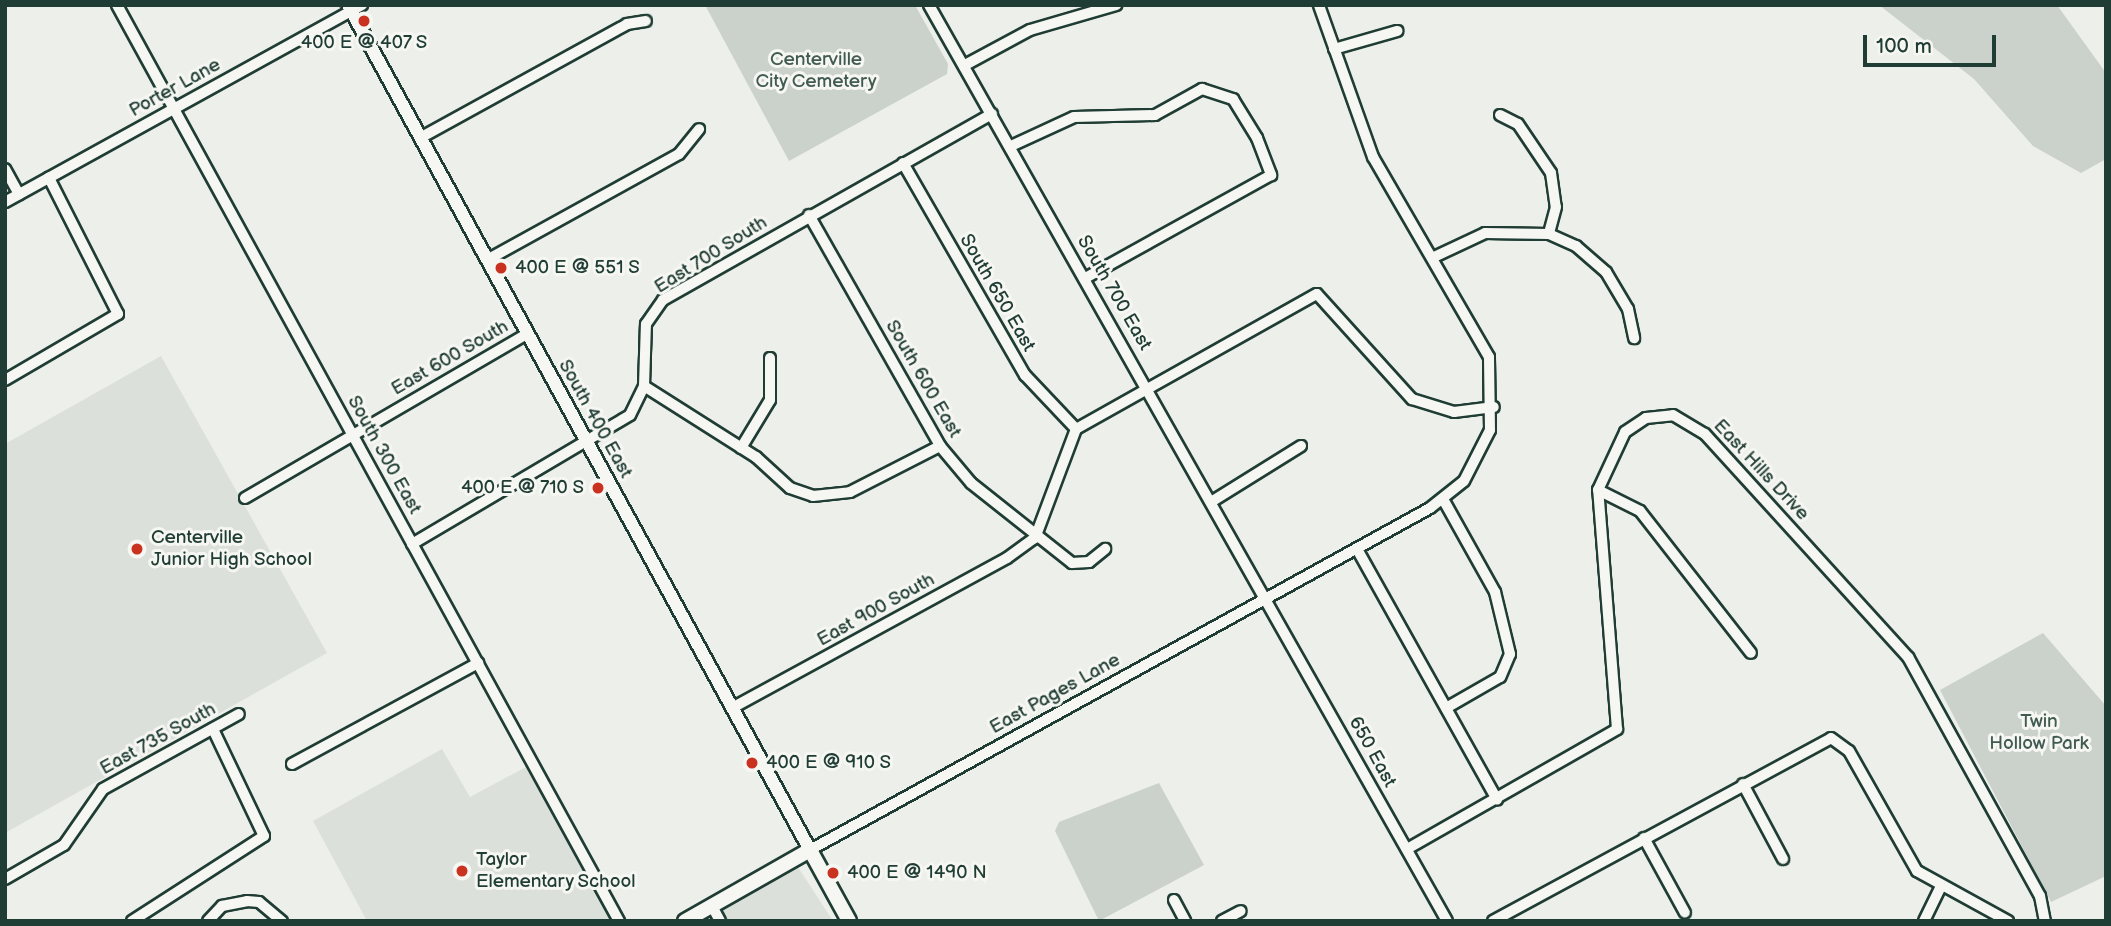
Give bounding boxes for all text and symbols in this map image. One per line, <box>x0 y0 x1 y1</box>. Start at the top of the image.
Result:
marker: 400 E @ 407 S <box>356 13 372 29</box>
scale bar <box>1866 21 1999 65</box>
place label: 400 E @ 407 S <box>300 32 428 54</box>
text: 100 m <box>1876 34 1932 59</box>
park label: Centerville City Cemetery <box>755 49 877 93</box>
street label: Porter Lane <box>125 54 225 122</box>
street label: East 700 South <box>650 211 772 299</box>
street label: South 650 East <box>954 230 1040 356</box>
street label: South 700 East <box>1072 231 1156 355</box>
place label: 400 E @ 551 S <box>515 257 640 279</box>
marker: 400 E @ 551 S <box>493 260 509 276</box>
street label: East 600 South <box>387 315 513 401</box>
street label: South 600 East <box>880 316 966 442</box>
street label: South 400 East <box>553 356 637 482</box>
street label: South 300 East <box>342 392 426 518</box>
street label: East Hills Drive <box>1708 415 1814 525</box>
place label: 400 E @ 710 S <box>460 477 584 499</box>
marker: 400 E @ 710 S <box>590 480 606 496</box>
place label: Centerville Junior High School <box>151 527 312 571</box>
marker: Centerville Junior High School <box>129 541 145 557</box>
street label: East 900 South <box>813 568 939 652</box>
street label: East Pages Lane <box>986 649 1124 739</box>
street label: East 735 South <box>96 698 220 780</box>
park label: Twin Hollow Park <box>1989 711 2089 755</box>
street label: 650 East <box>1343 713 1401 791</box>
place label: 400 E @ 910 S <box>766 752 891 774</box>
marker: 400 E @ 910 S <box>744 755 760 771</box>
place label: Taylor Elementary School <box>476 849 637 893</box>
place label: 400 E @ 1490 N <box>847 862 987 884</box>
marker: Taylor Elementary School <box>454 863 470 879</box>
marker: 400 E @ 1490 N <box>825 865 841 881</box>

